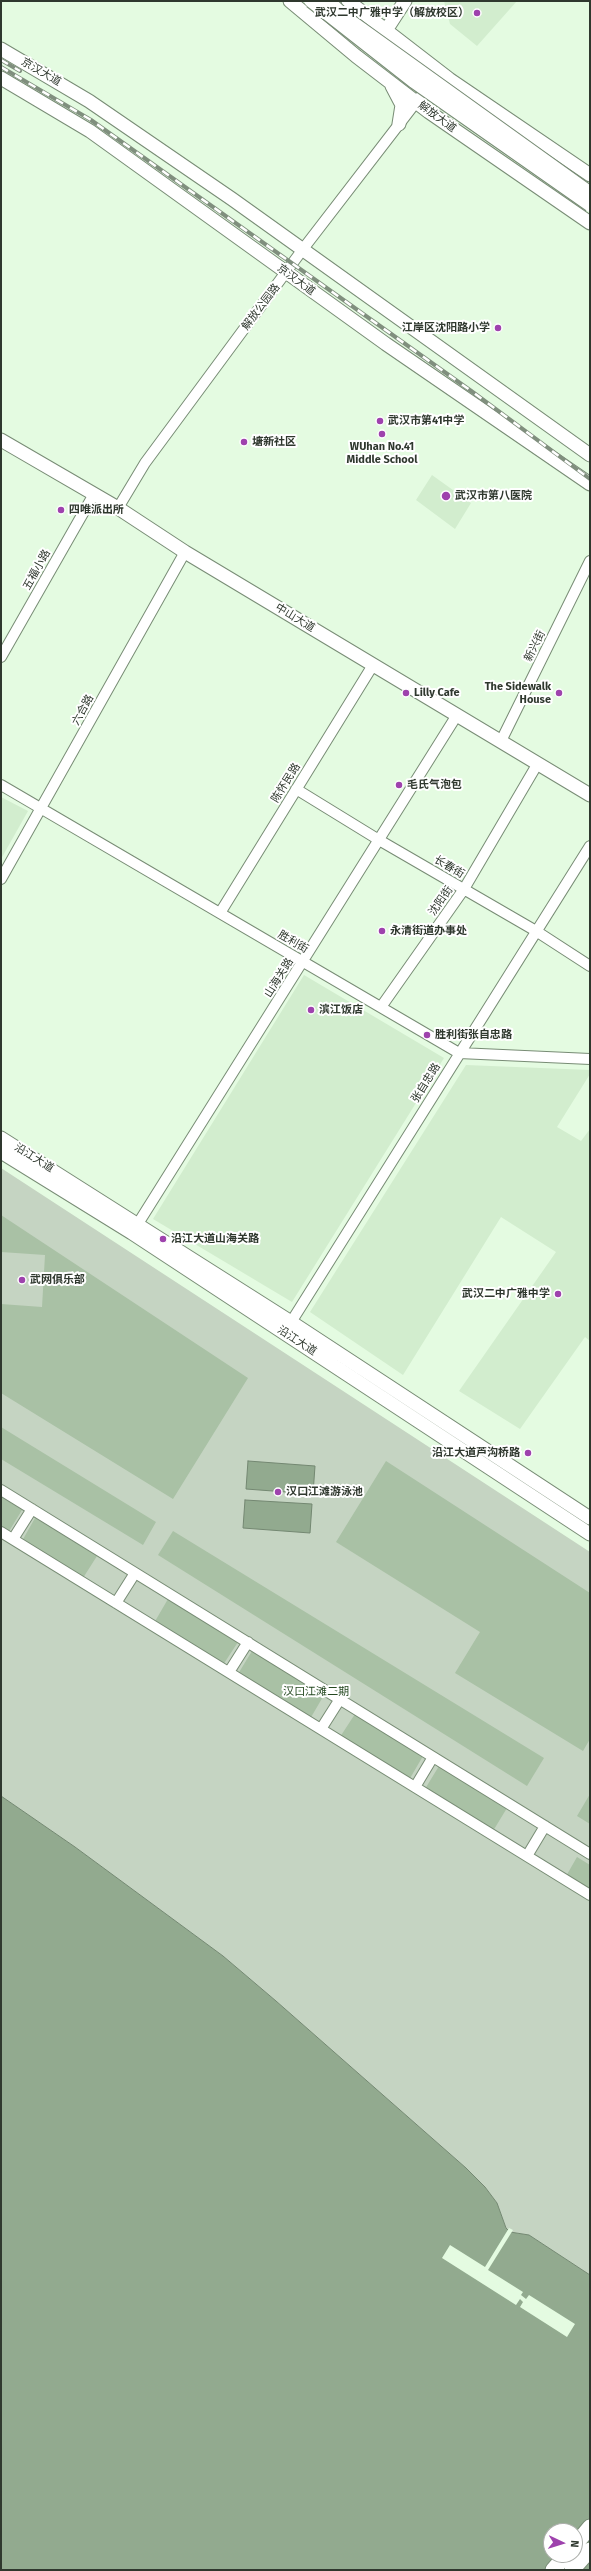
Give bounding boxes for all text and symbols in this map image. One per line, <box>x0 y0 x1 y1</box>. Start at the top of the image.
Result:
place label: 武汉二中广雅中学（解放校区） <box>315 6 469 20</box>
marker: 武汉二中广雅中学（解放校区） <box>472 8 482 18</box>
street label: 京汉大道 <box>19 55 63 89</box>
street label: 解放大道 <box>415 99 459 135</box>
street label: 京汉大道 <box>274 262 318 298</box>
street label: 解放公园路 <box>239 281 283 333</box>
place label: 江岸区沈阳路小学 <box>402 321 490 335</box>
marker: 江岸区沈阳路小学 <box>493 323 503 333</box>
place label: 武汉市第41中学 <box>388 414 465 428</box>
marker: 武汉市第41中学 <box>375 416 385 426</box>
marker: WUhan No.41 Middle School <box>377 429 387 439</box>
place label: 塘新社区 <box>252 435 296 449</box>
marker: 塘新社区 <box>239 437 249 447</box>
place label: WUhan No.41 Middle School <box>347 440 417 466</box>
place label: 武汉市第八医院 <box>455 489 532 503</box>
marker: 武汉市第八医院 <box>440 490 452 502</box>
place label: 四唯派出所 <box>69 503 124 517</box>
marker: 四唯派出所 <box>56 505 66 515</box>
street label: 五福小路 <box>21 548 53 592</box>
street label: 中山大道 <box>273 601 317 635</box>
street label: 新兴街 <box>522 628 548 664</box>
place label: The Sidewalk House <box>485 680 551 706</box>
place label: Lilly Cafe <box>414 686 460 700</box>
marker: Lilly Cafe <box>401 688 411 698</box>
marker: The Sidewalk House <box>554 688 564 698</box>
street label: 六合路 <box>69 692 97 728</box>
street label: 陈怀民路 <box>269 761 303 805</box>
place label: 毛氏气泡包 <box>407 778 462 792</box>
marker: 毛氏气泡包 <box>394 780 404 790</box>
street label: 长春街 <box>431 853 467 881</box>
street label: 沈阳街 <box>426 884 456 918</box>
place label: 永清街道办事处 <box>390 924 467 938</box>
marker: 永清街道办事处 <box>377 926 387 936</box>
street label: 胜利街 <box>275 928 311 956</box>
street label: 山海关路 <box>262 956 296 1000</box>
place label: 滨江饭店 <box>319 1003 363 1017</box>
marker: 滨江饭店 <box>306 1005 316 1015</box>
place label: 胜利街张自忠路 <box>435 1028 512 1042</box>
marker: 胜利街张自忠路 <box>422 1030 432 1040</box>
street label: 张自忠路 <box>409 1061 443 1105</box>
street label: 沿江大道 <box>12 1141 56 1175</box>
place label: 沿江大道山海关路 <box>171 1232 259 1246</box>
marker: 沿江大道山海关路 <box>158 1234 168 1244</box>
place label: 武网俱乐部 <box>30 1273 85 1287</box>
marker: 武网俱乐部 <box>17 1275 27 1285</box>
place label: 武汉二中广雅中学 <box>462 1287 550 1301</box>
marker: 武汉二中广雅中学 <box>553 1289 563 1299</box>
street label: 沿江大道 <box>275 1323 319 1359</box>
place label: 沿江大道芦沟桥路 <box>432 1446 520 1460</box>
marker: 沿江大道芦沟桥路 <box>523 1448 533 1458</box>
place label: 汉口江滩游泳池 <box>286 1485 363 1499</box>
marker: 汉口江滩游泳池 <box>273 1487 283 1497</box>
park label: 汉口江滩二期 <box>283 1685 349 1699</box>
north arrow <box>543 2523 583 2563</box>
text: N <box>568 2540 581 2548</box>

